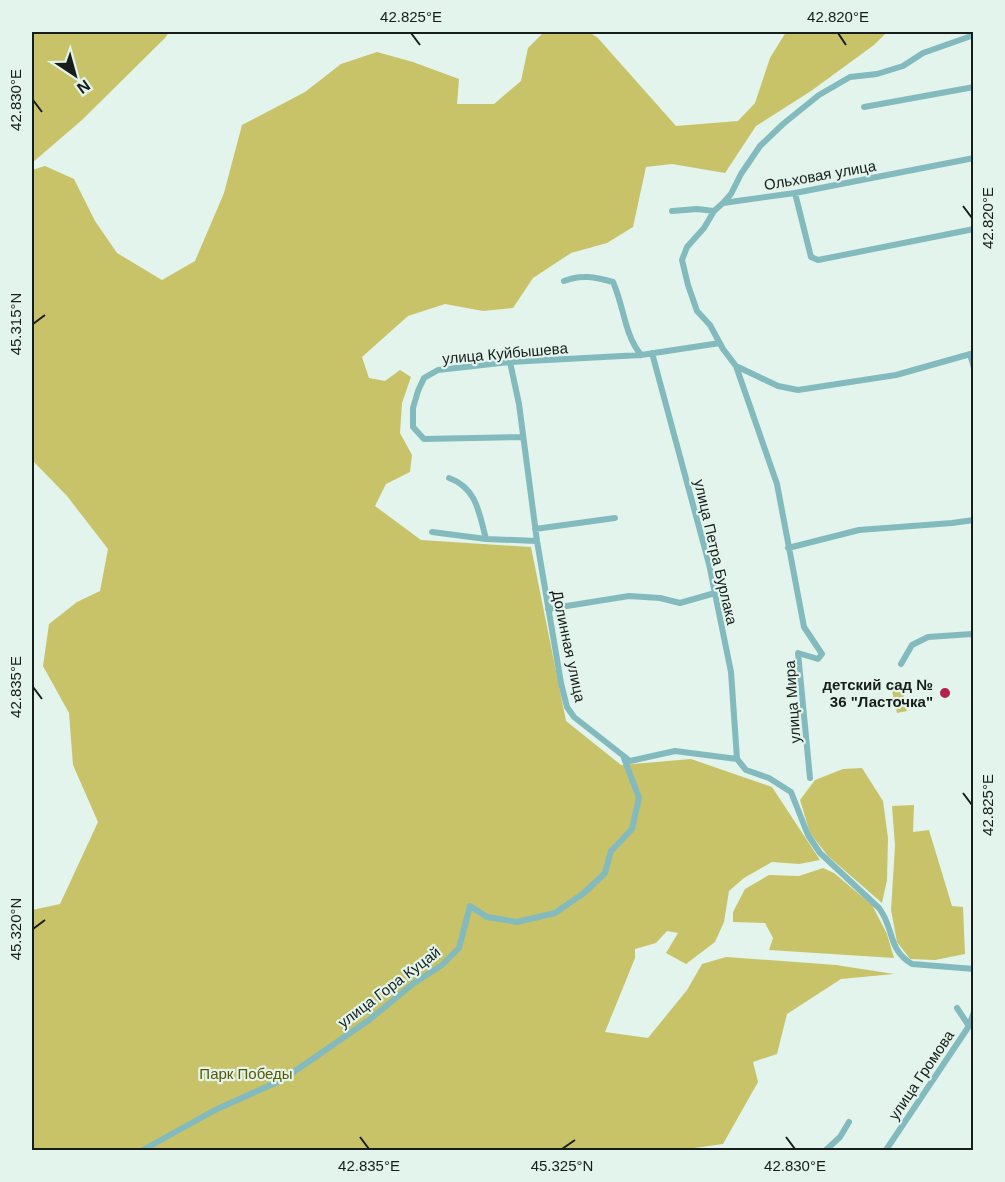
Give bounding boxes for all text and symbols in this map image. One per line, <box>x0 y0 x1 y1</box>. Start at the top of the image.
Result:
text: 42.825°E <box>380 8 442 25</box>
text: 42.820°E <box>807 8 869 25</box>
north arrow <box>45 45 105 105</box>
text: 42.830°E <box>7 69 24 131</box>
text: N <box>74 76 93 97</box>
street label: Ольховая улица <box>763 157 878 193</box>
text: 42.820°E <box>979 187 996 249</box>
text: 45.315°N <box>7 293 24 355</box>
street label: улица Куйбышева <box>442 339 569 367</box>
street label: улица Петра Бурлака <box>691 478 741 627</box>
street label: Долинная улица <box>549 589 589 704</box>
text: 42.835°E <box>7 656 24 718</box>
street label: улица Мира <box>781 659 803 744</box>
place label: детский сад № 36 "Ласточка" <box>822 676 933 710</box>
marker: детский сад № 36 "Ласточка" <box>938 686 952 700</box>
text: 42.825°E <box>979 774 996 836</box>
text: 45.320°N <box>7 898 24 960</box>
street label: улица Гора Куцай <box>335 943 443 1031</box>
street label: улица Громова <box>885 1027 958 1123</box>
park label: Парк Победы <box>199 1065 293 1082</box>
text: 42.835°E <box>338 1157 400 1174</box>
text: 45.325°N <box>531 1157 593 1174</box>
text: 42.830°E <box>764 1157 826 1174</box>

